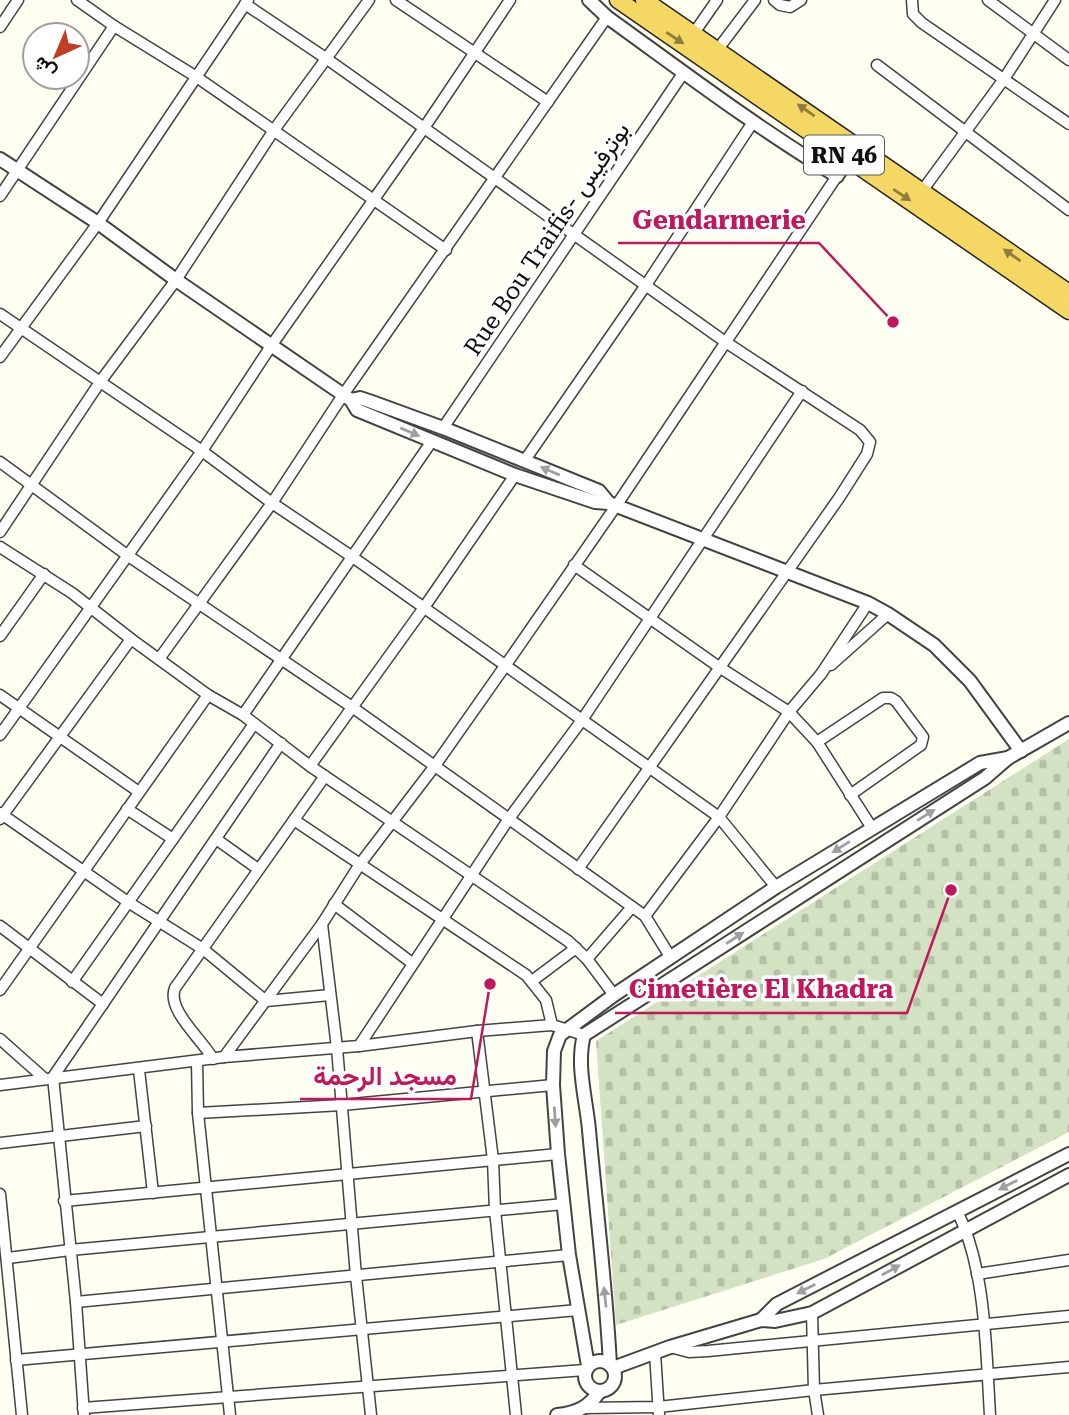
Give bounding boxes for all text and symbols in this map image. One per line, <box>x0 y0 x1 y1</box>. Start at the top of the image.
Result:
north arrow <box>21 21 91 91</box>
one-way arrow <box>665 31 685 44</box>
text: ش <box>28 52 61 84</box>
one-way arrow <box>797 103 815 117</box>
street label: Rue Bou Traifis- بوترفيس <box>459 117 636 361</box>
road number: RN 46 <box>804 136 884 174</box>
one-way arrow <box>893 188 911 202</box>
callout: Gendarmerie <box>618 196 819 243</box>
text: Gendarmerie <box>632 205 806 235</box>
one-way arrow <box>1003 248 1021 262</box>
one-way arrow <box>400 426 421 437</box>
one-way arrow <box>540 465 561 476</box>
one-way arrow <box>917 808 936 821</box>
one-way arrow <box>832 841 851 853</box>
one-way arrow <box>726 932 745 945</box>
callout: Cimetière El Khadra <box>615 966 907 1013</box>
text: Cimetière El Khadra <box>629 974 893 1004</box>
callout: مسجد الرحمة <box>300 1052 471 1099</box>
text: مسجد الرحمة <box>313 1061 457 1092</box>
one-way arrow <box>550 1106 561 1128</box>
one-way arrow <box>998 1180 1018 1191</box>
one-way arrow <box>881 1264 901 1276</box>
one-way arrow <box>796 1283 816 1294</box>
one-way arrow <box>599 1285 610 1307</box>

